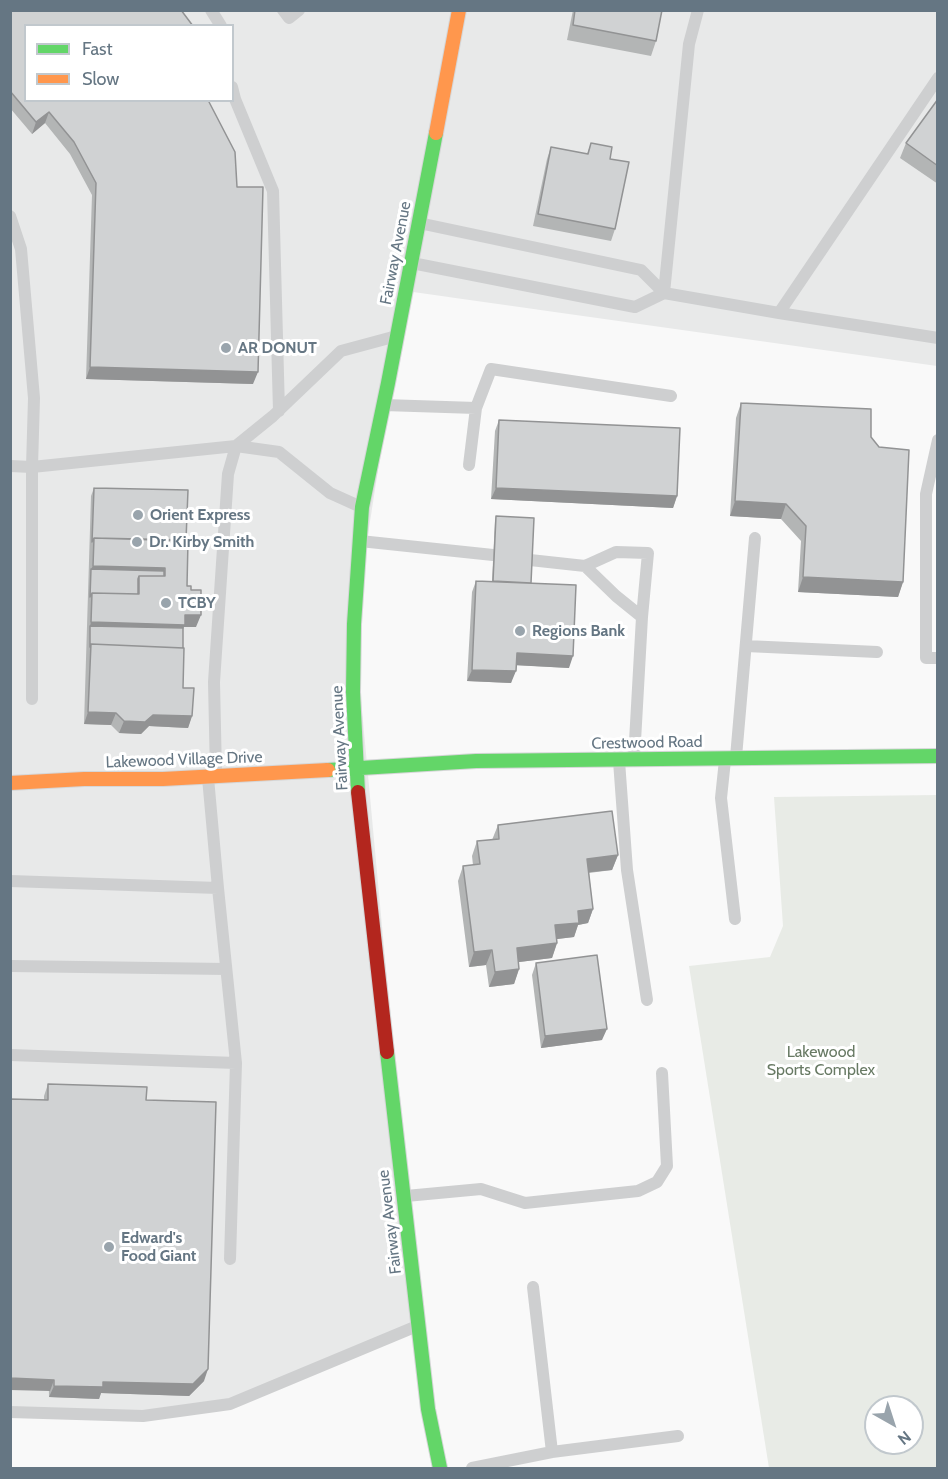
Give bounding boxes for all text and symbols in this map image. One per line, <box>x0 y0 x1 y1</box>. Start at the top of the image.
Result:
legend <box>24 24 234 102</box>
text: Fast <box>82 38 113 60</box>
text: Slow <box>82 68 119 90</box>
street label: Fairway Avenue <box>377 200 415 306</box>
place label: AR DONUT <box>238 338 317 358</box>
marker: AR DONUT <box>219 341 233 355</box>
place label: Orient Express <box>150 505 250 525</box>
marker: Orient Express <box>131 508 145 522</box>
place label: Dr. Kirby Smith <box>149 532 254 552</box>
marker: Dr. Kirby Smith <box>130 535 144 549</box>
place label: TCBY <box>178 593 216 613</box>
marker: TCBY <box>159 596 173 610</box>
place label: Regions Bank <box>532 621 625 641</box>
marker: Regions Bank <box>513 624 527 638</box>
street label: Fairway Avenue <box>328 685 352 791</box>
street label: Crestwood Road <box>591 732 703 754</box>
street label: Lakewood Village Drive <box>105 748 263 772</box>
park label: Lakewood Sports Complex <box>767 1042 875 1080</box>
street label: Fairway Avenue <box>374 1169 406 1275</box>
place label: Edward's Food Giant <box>121 1228 196 1266</box>
marker: Edward's Food Giant <box>102 1240 116 1254</box>
north arrow <box>864 1395 924 1455</box>
text: N <box>894 1427 915 1449</box>

